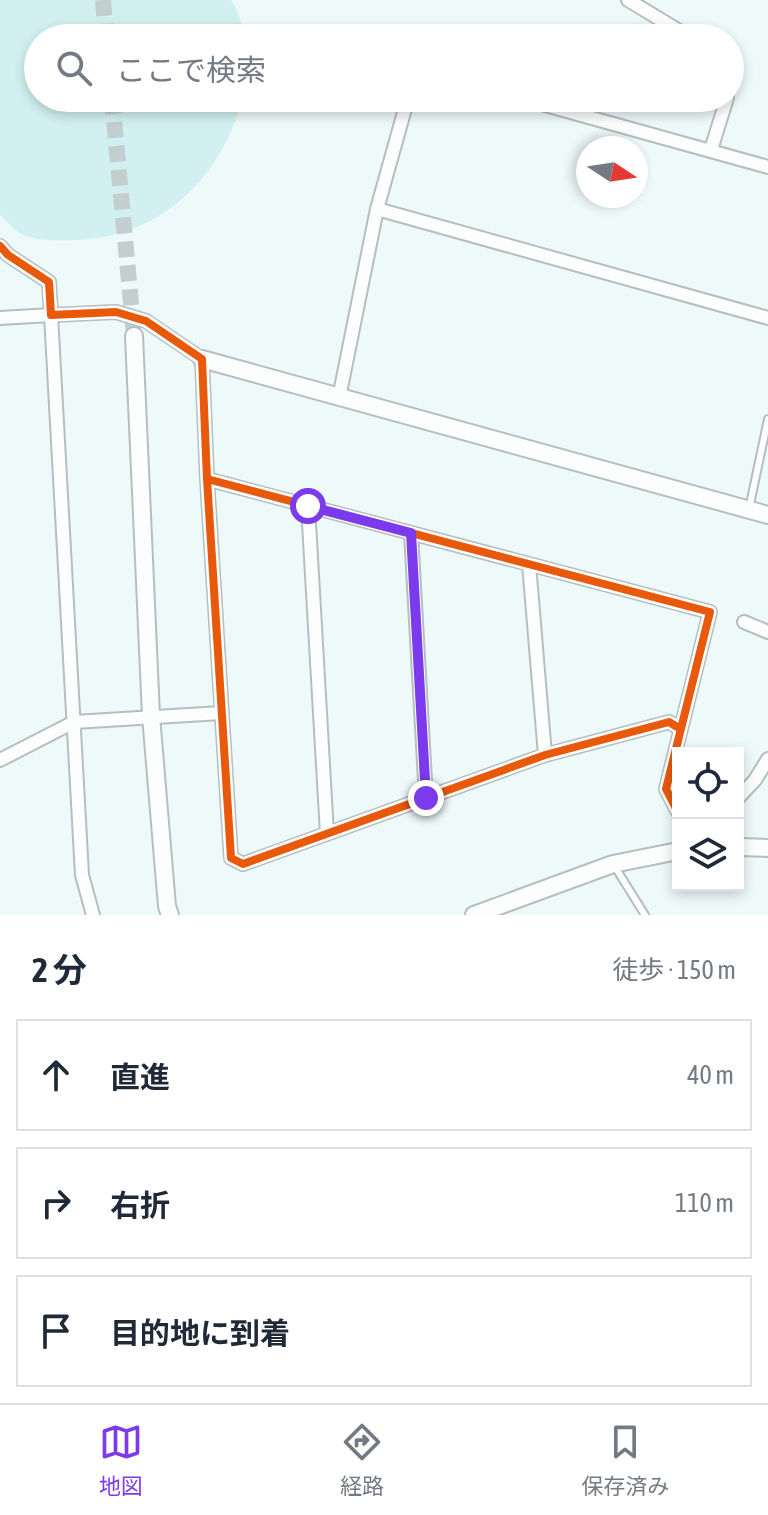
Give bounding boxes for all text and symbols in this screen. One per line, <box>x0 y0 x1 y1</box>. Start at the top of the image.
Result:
search box <box>24 24 744 112</box>
icon: search <box>52 46 96 90</box>
text: ここで検索 <box>116 53 266 87</box>
north arrow <box>576 136 648 208</box>
route start <box>290 488 326 524</box>
map controls <box>672 747 744 891</box>
button: locate <box>672 747 744 819</box>
route end <box>408 780 444 816</box>
button: layers <box>672 819 744 891</box>
text: 2 分 <box>32 950 87 989</box>
text: 徒歩 · 150 m <box>612 955 736 985</box>
icon: ahead <box>34 1053 78 1097</box>
text: 直進 <box>110 1060 170 1094</box>
text: 40 m <box>687 1060 734 1090</box>
icon: right <box>34 1181 78 1225</box>
text: 右折 <box>110 1188 170 1222</box>
text: 110 m <box>675 1188 734 1218</box>
icon: arrive <box>34 1309 78 1353</box>
text: 目的地に到着 <box>110 1316 290 1350</box>
tab: 地図 <box>99 1420 143 1500</box>
tab: 経路 <box>340 1420 384 1500</box>
tab: 保存済み <box>581 1420 669 1500</box>

